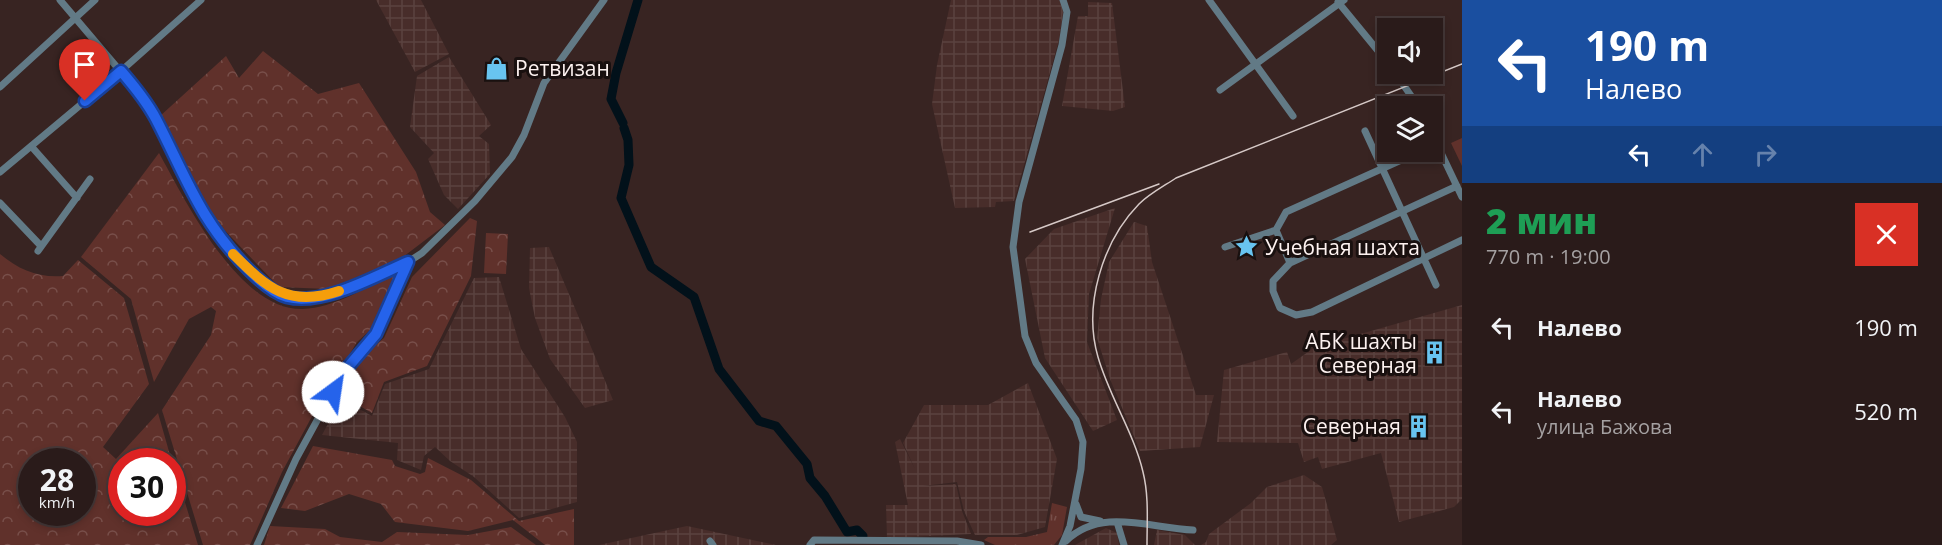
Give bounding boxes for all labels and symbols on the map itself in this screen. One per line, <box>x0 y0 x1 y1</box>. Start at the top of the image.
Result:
pin <box>59 39 110 101</box>
place label: Ретвизан <box>515 54 610 82</box>
shop icon: Ретвизан <box>484 55 510 81</box>
place label: Учебная шахта <box>1265 233 1420 261</box>
place icon: Учебная шахта <box>1234 234 1260 260</box>
place label: АБК шахты Северная <box>1305 327 1417 379</box>
building icon: АБК шахты Северная <box>1422 340 1448 366</box>
position arrow <box>301 360 365 424</box>
place label: Северная <box>1303 412 1401 440</box>
building icon: Северная <box>1406 413 1432 439</box>
speed limit sign: 30 <box>108 448 186 526</box>

